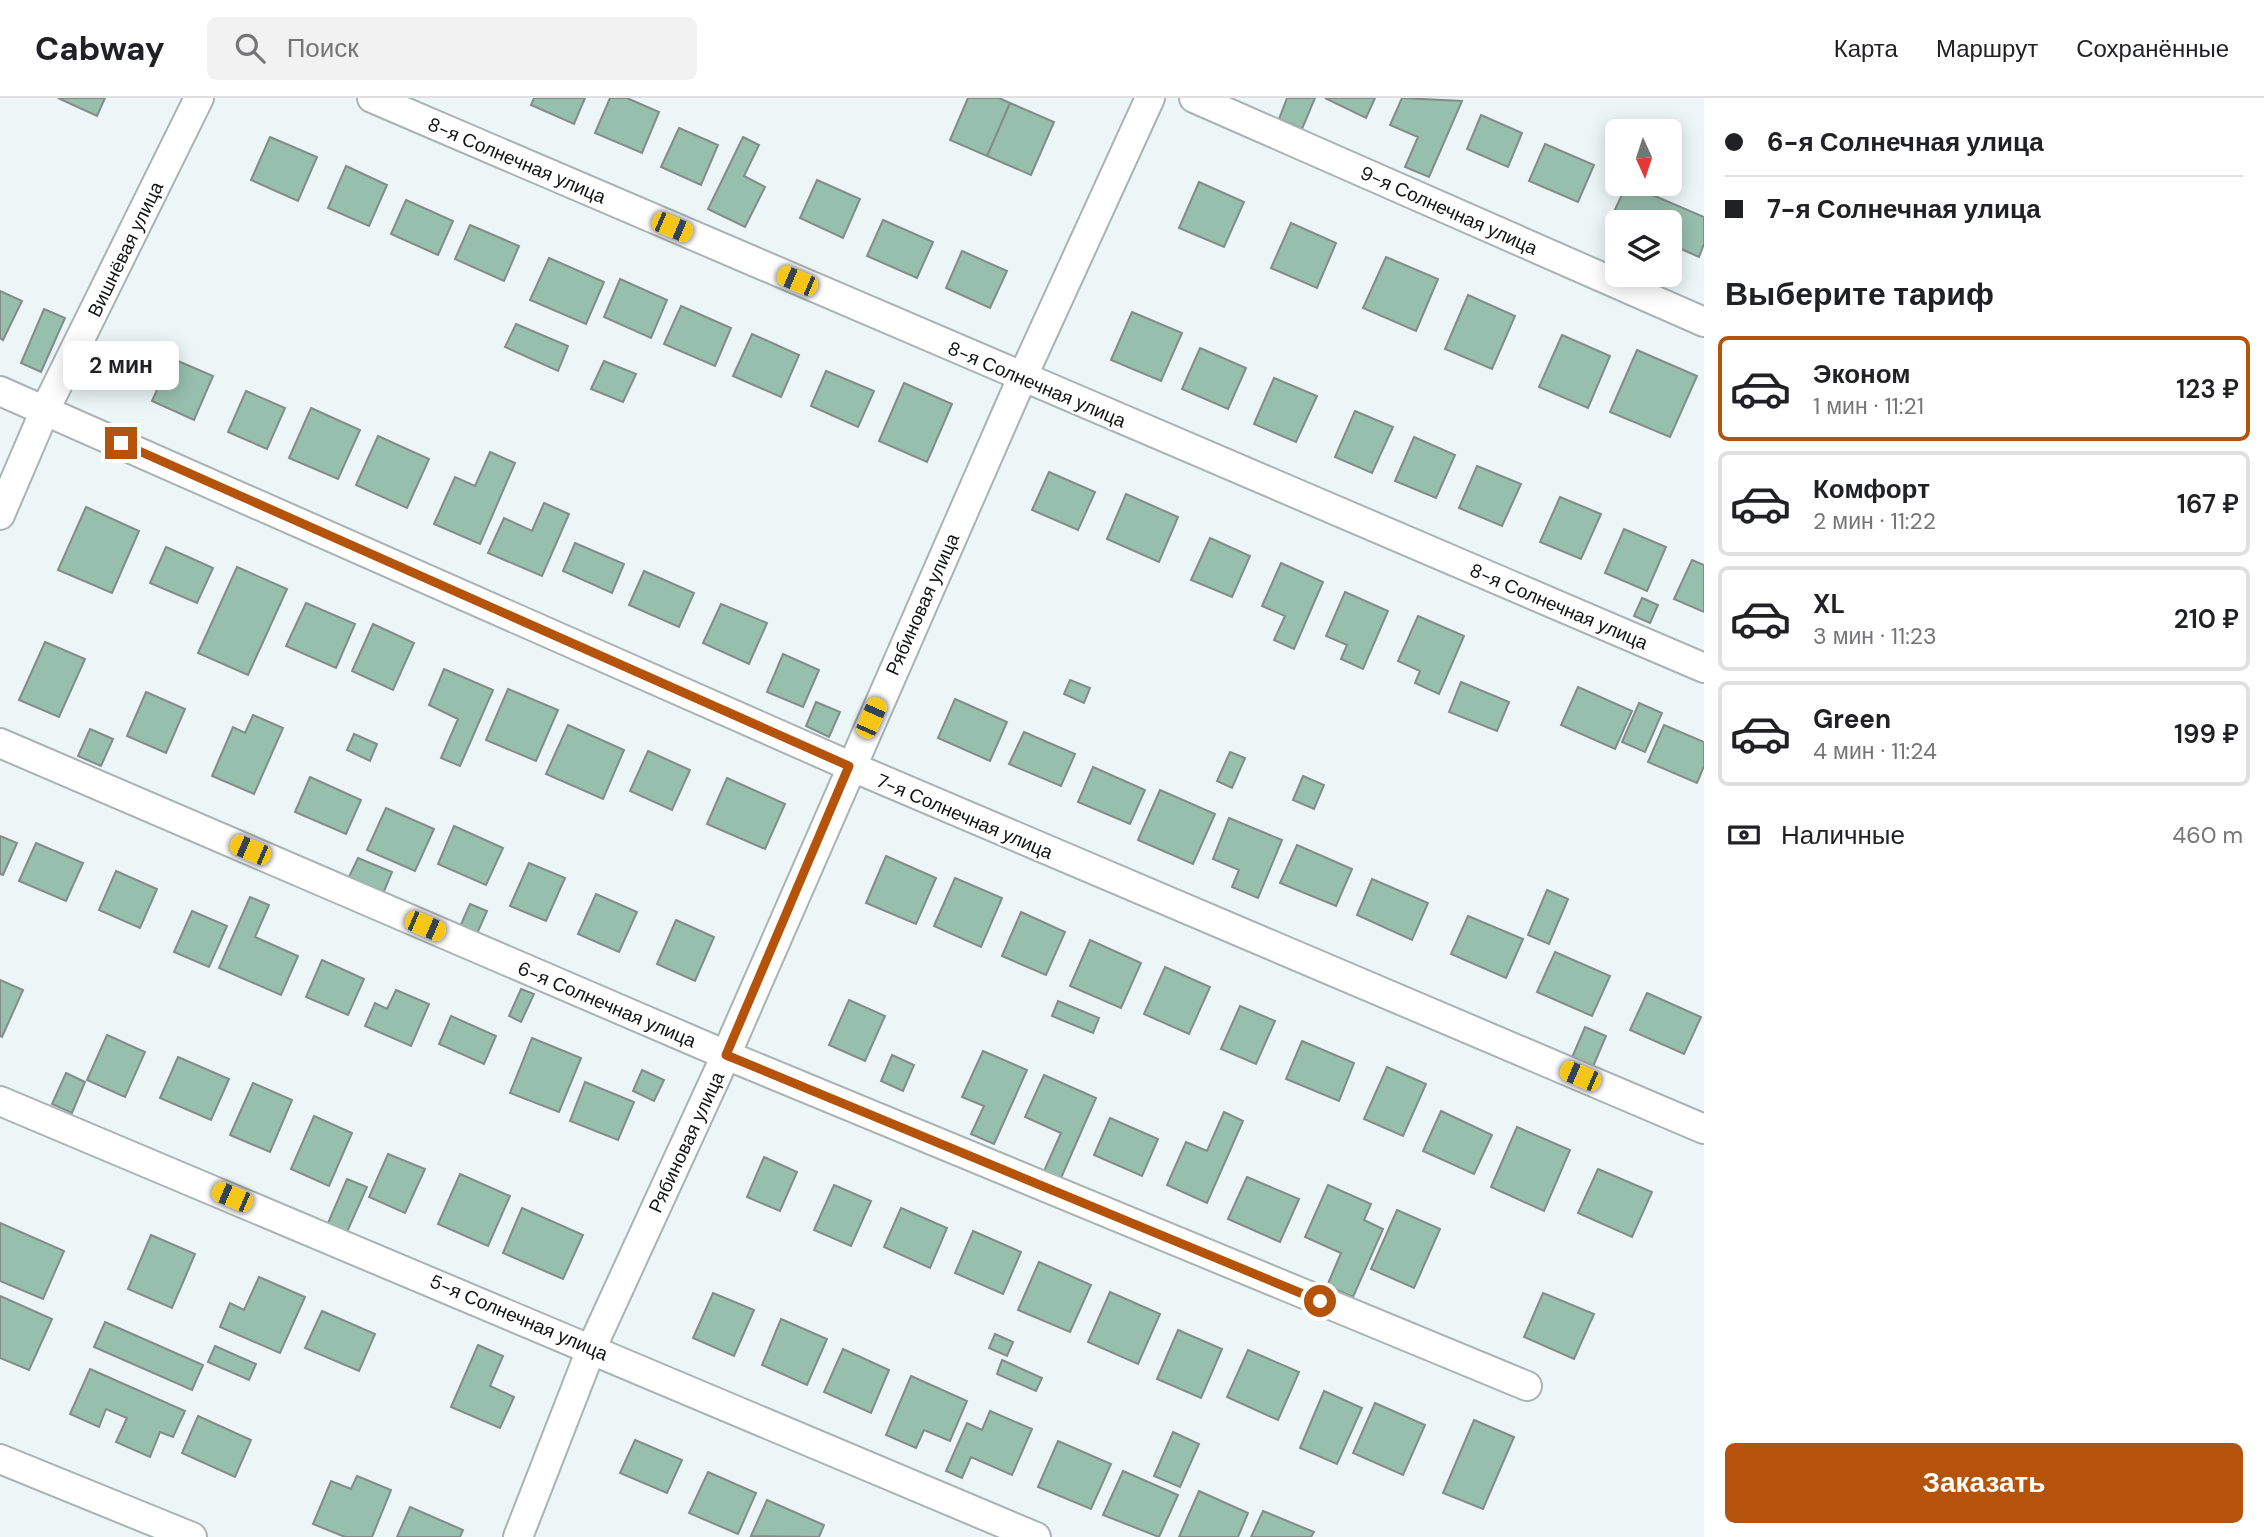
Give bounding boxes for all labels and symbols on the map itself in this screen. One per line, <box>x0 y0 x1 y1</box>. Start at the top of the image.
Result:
street label: 8-я Солнечная улица <box>424 112 610 209</box>
north arrow <box>1605 119 1682 196</box>
street label: 9-я Солнечная улица <box>1356 160 1542 261</box>
street label: Вишнёвая улица <box>82 177 169 321</box>
car <box>649 209 696 245</box>
car <box>774 263 821 299</box>
street label: 8-я Солнечная улица <box>944 336 1130 433</box>
callout: 2 мин <box>63 342 179 390</box>
route end <box>105 427 137 459</box>
street label: Рябиновая улица <box>880 529 965 679</box>
street label: 8-я Солнечная улица <box>1466 558 1652 655</box>
car <box>853 695 890 741</box>
street label: 7-я Солнечная улица <box>873 768 1057 865</box>
car <box>227 832 274 868</box>
car <box>402 908 449 944</box>
street label: 6-я Солнечная улица <box>514 956 700 1054</box>
car <box>1557 1058 1604 1094</box>
street label: Рябиновая улица <box>643 1067 730 1217</box>
car <box>209 1179 256 1215</box>
street label: 5-я Солнечная улица <box>426 1269 612 1366</box>
route start <box>1304 1285 1336 1317</box>

